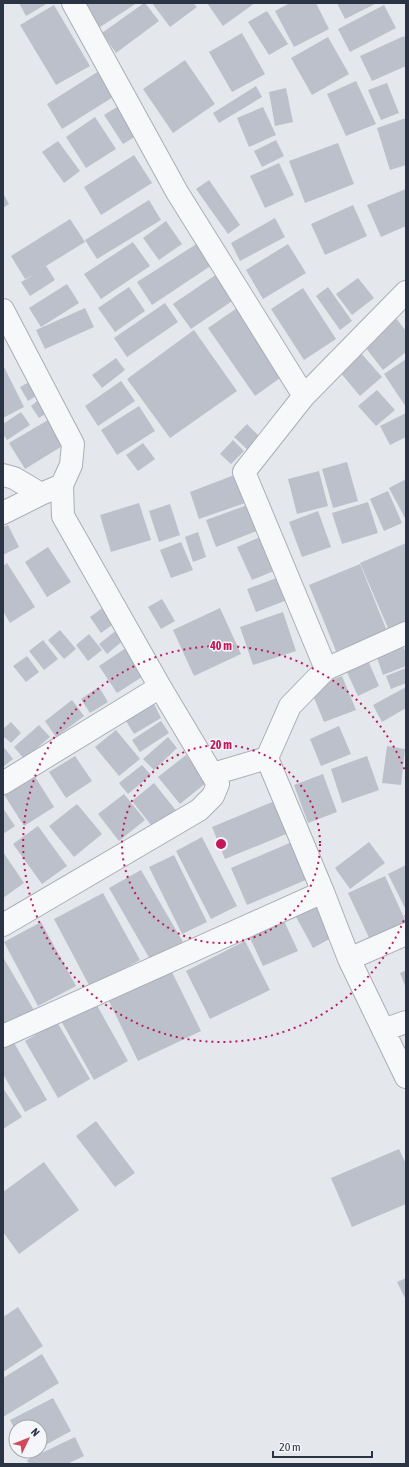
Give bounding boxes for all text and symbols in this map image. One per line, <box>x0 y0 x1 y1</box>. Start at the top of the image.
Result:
text: 40 m <box>209 639 232 653</box>
text: 20 m <box>210 738 232 752</box>
centre of rings <box>214 837 228 851</box>
north arrow <box>8 1419 48 1459</box>
text: N <box>29 1426 42 1439</box>
scale bar <box>273 1433 372 1459</box>
text: 20 m <box>279 1440 301 1454</box>

